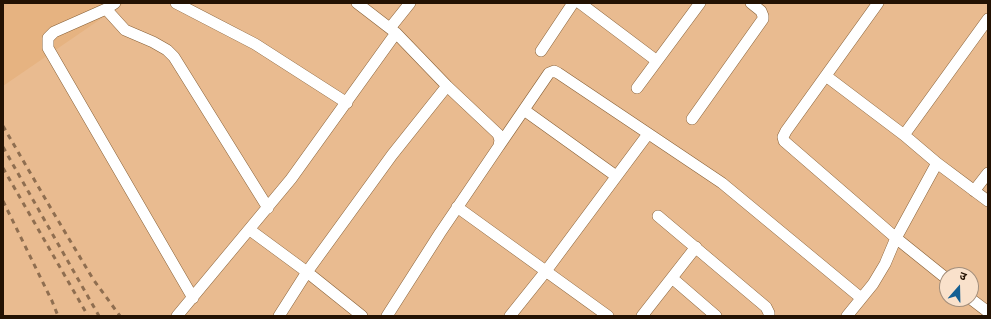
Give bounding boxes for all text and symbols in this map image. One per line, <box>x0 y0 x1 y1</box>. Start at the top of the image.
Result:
north arrow <box>939 267 979 307</box>
text: उ <box>957 269 968 284</box>

